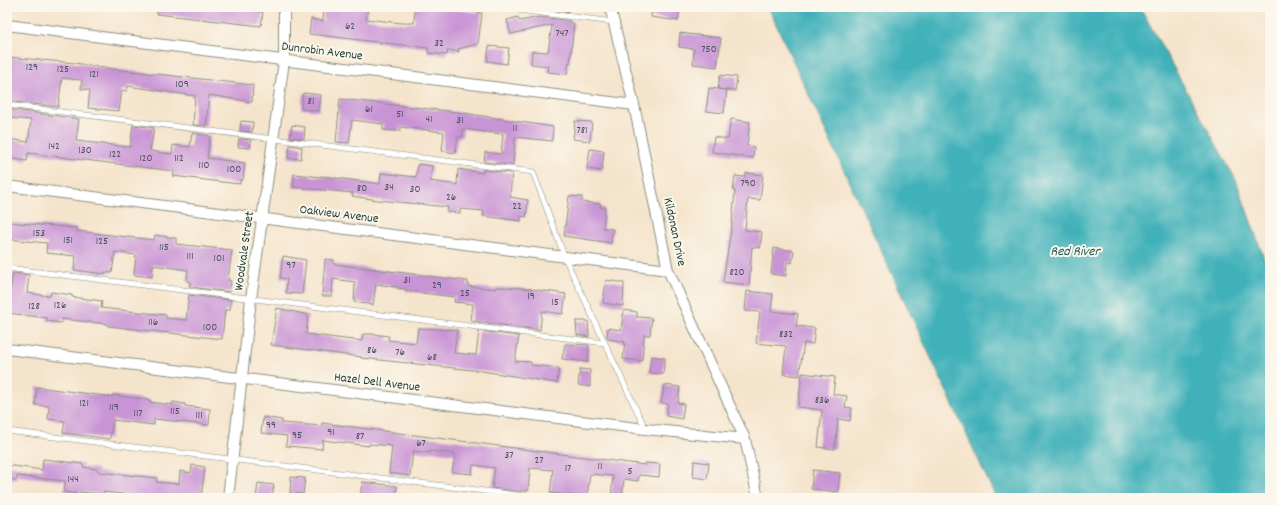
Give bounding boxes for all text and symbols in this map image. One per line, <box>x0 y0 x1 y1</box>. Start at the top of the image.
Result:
house number: 62 <box>345 19 355 35</box>
house number: 747 <box>556 26 569 42</box>
house number: 32 <box>434 36 444 52</box>
street label: Dunrobin Avenue <box>280 38 364 66</box>
house number: 750 <box>701 42 717 58</box>
house number: 129 <box>26 60 38 76</box>
house number: 125 <box>57 62 69 78</box>
house number: 121 <box>89 67 99 83</box>
house number: 109 <box>175 77 189 93</box>
house number: 81 <box>308 94 314 110</box>
house number: 61 <box>365 102 373 118</box>
house number: 51 <box>396 107 404 123</box>
house number: 41 <box>426 112 432 128</box>
house number: 31 <box>456 113 464 129</box>
house number: 11 <box>513 121 517 137</box>
house number: 781 <box>576 123 588 139</box>
house number: 142 <box>48 139 60 155</box>
house number: 130 <box>78 143 92 159</box>
house number: 122 <box>109 147 121 163</box>
house number: 120 <box>139 151 153 167</box>
house number: 112 <box>174 151 184 167</box>
house number: 110 <box>199 158 209 174</box>
house number: 100 <box>227 162 241 178</box>
house number: 790 <box>740 176 756 192</box>
house number: 34 <box>384 180 394 196</box>
house number: 80 <box>357 181 367 197</box>
house number: 30 <box>410 182 420 198</box>
house number: 26 <box>446 190 456 206</box>
street label: Kildonan Drive <box>657 196 691 268</box>
house number: 22 <box>512 199 522 215</box>
street label: Oakview Avenue <box>298 201 380 229</box>
street label: Woodvale Street <box>230 210 260 292</box>
house number: 153 <box>33 226 45 242</box>
house number: 151 <box>63 233 73 249</box>
house number: 125 <box>96 234 108 250</box>
house number: 115 <box>159 240 169 256</box>
water label: Red River <box>1050 242 1101 262</box>
house number: 111 <box>186 249 194 265</box>
house number: 101 <box>214 251 224 267</box>
house number: 97 <box>286 258 296 274</box>
house number: 820 <box>729 265 745 281</box>
house number: 31 <box>403 273 411 289</box>
house number: 29 <box>432 278 442 294</box>
house number: 25 <box>460 286 470 302</box>
house number: 19 <box>527 289 535 305</box>
house number: 15 <box>551 295 559 311</box>
house number: 126 <box>54 298 66 314</box>
house number: 128 <box>28 299 40 315</box>
house number: 116 <box>148 315 158 331</box>
house number: 100 <box>203 320 217 336</box>
house number: 832 <box>779 327 793 343</box>
house number: 86 <box>367 343 377 359</box>
house number: 76 <box>395 345 405 361</box>
house number: 68 <box>427 350 437 366</box>
street label: Hazel Dell Avenue <box>333 368 421 398</box>
house number: 836 <box>815 393 829 409</box>
house number: 121 <box>79 396 89 412</box>
house number: 119 <box>109 400 119 416</box>
house number: 115 <box>170 404 180 420</box>
house number: 117 <box>133 406 143 422</box>
house number: 111 <box>195 408 203 424</box>
house number: 99 <box>266 418 276 434</box>
house number: 91 <box>327 425 335 441</box>
house number: 95 <box>292 428 302 444</box>
house number: 87 <box>356 429 364 445</box>
house number: 67 <box>416 436 426 452</box>
house number: 37 <box>504 448 514 464</box>
house number: 27 <box>534 453 544 469</box>
house number: 11 <box>598 459 602 475</box>
house number: 17 <box>565 461 571 477</box>
house number: 5 <box>627 464 633 480</box>
house number: 144 <box>67 472 79 488</box>

